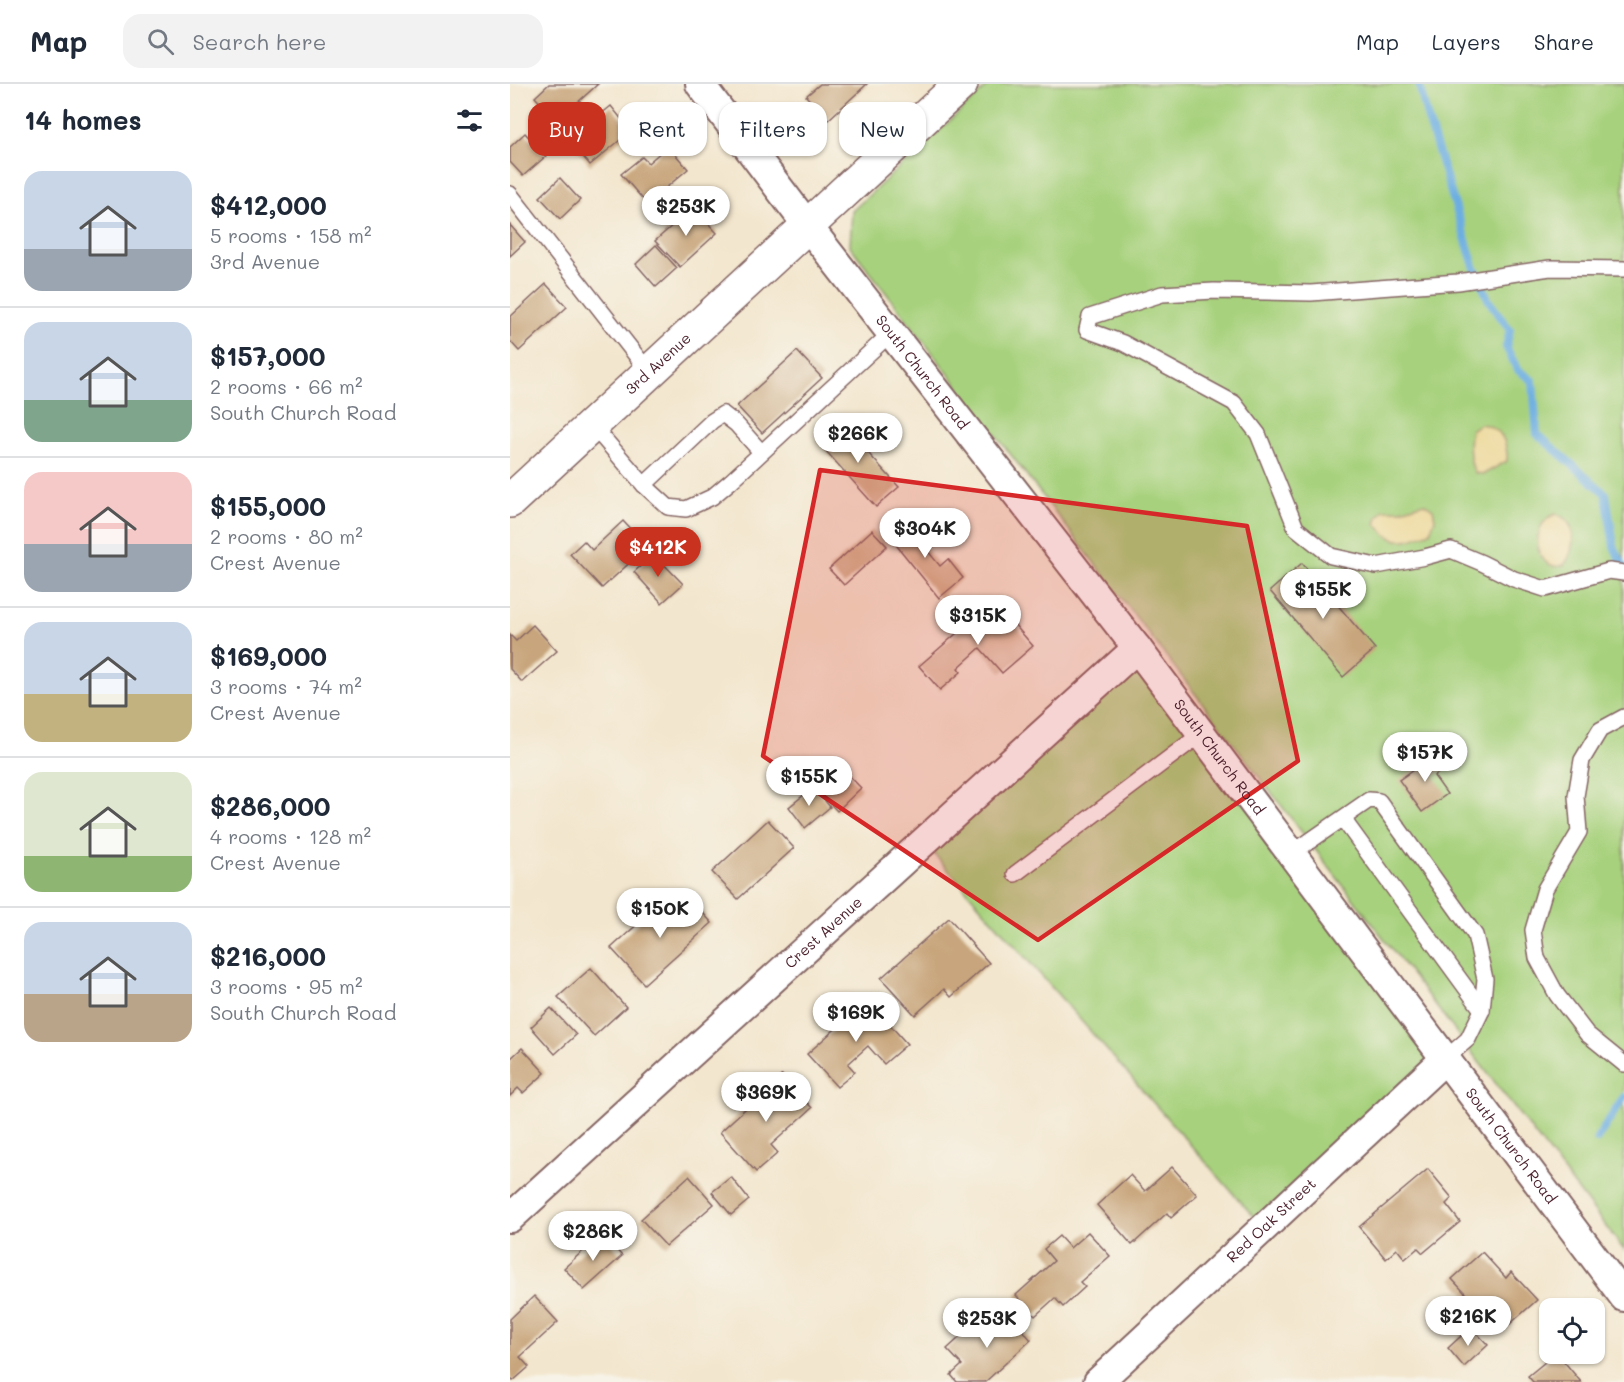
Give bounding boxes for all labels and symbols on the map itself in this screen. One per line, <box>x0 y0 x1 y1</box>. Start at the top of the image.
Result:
pin: $253K <box>644 186 728 237</box>
street label: South Church Road <box>872 311 974 433</box>
street label: 3rd Avenue <box>621 328 695 399</box>
pin: $266K <box>816 413 900 464</box>
pin: $304K <box>883 508 967 559</box>
pin: $412K <box>616 527 700 578</box>
pin: $155K <box>1281 569 1365 620</box>
pin: $315K <box>936 595 1020 646</box>
street label: South Church Road <box>1170 695 1270 819</box>
pin: $157K <box>1383 732 1467 783</box>
pin: $155K <box>767 756 851 807</box>
pin: $150K <box>618 888 702 939</box>
street label: Crest Avenue <box>780 892 866 972</box>
pin: $169K <box>814 992 898 1043</box>
pin: $369K <box>724 1072 808 1123</box>
street label: South Church Road <box>1461 1083 1561 1207</box>
street label: Red Oak Street <box>1222 1173 1320 1266</box>
pin: $286K <box>551 1211 635 1262</box>
pin: $216K <box>1426 1296 1510 1347</box>
pin: $253K <box>945 1298 1029 1349</box>

